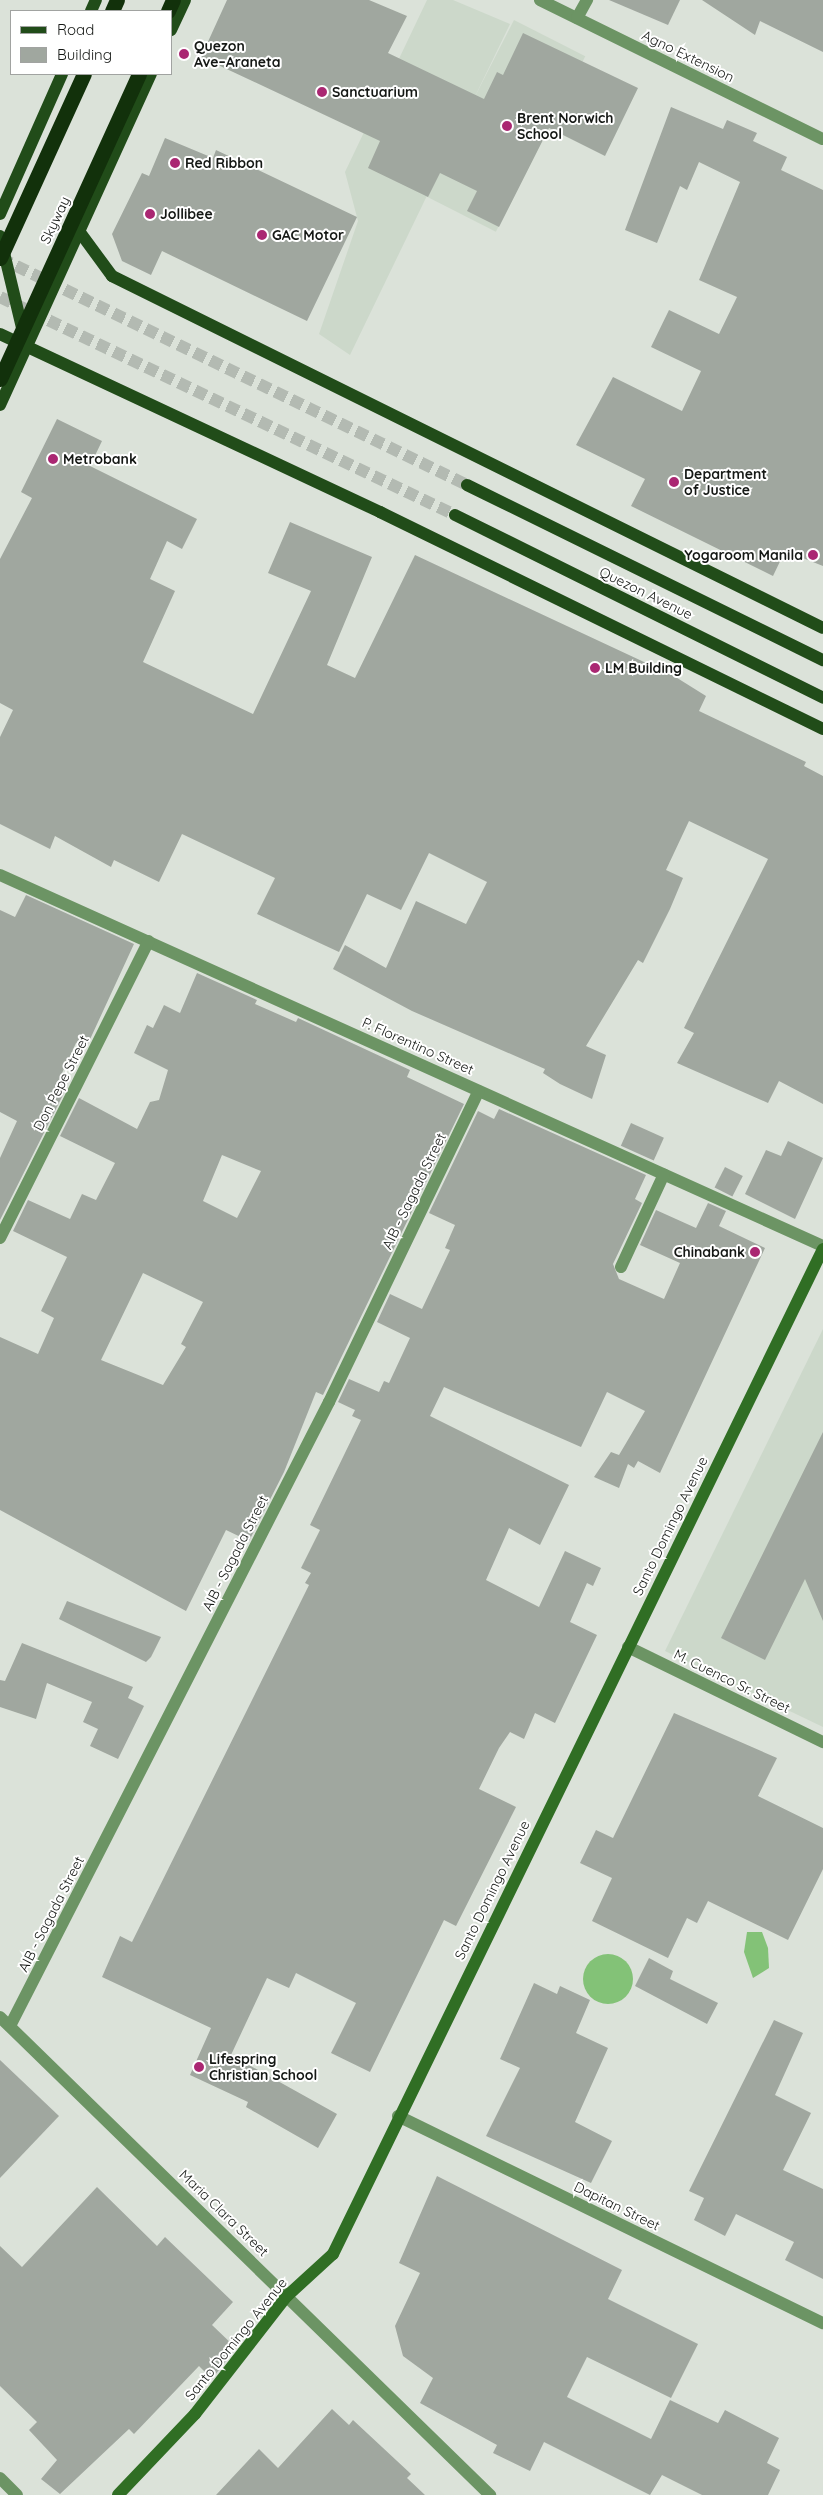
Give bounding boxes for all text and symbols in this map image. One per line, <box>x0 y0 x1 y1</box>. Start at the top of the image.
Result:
legend <box>10 10 172 75</box>
text: Road <box>57 20 94 39</box>
street label: Agno Extension <box>639 26 737 86</box>
place label: Quezon Ave–Araneta <box>194 38 281 70</box>
text: Building <box>57 45 112 64</box>
marker: Quezon Ave–Araneta <box>178 48 190 60</box>
place label: Sanctuarium <box>332 84 418 100</box>
marker: Sanctuarium <box>316 86 328 98</box>
place label: Brent Norwich School <box>517 110 614 142</box>
marker: Brent Norwich School <box>501 120 513 132</box>
place label: Red Ribbon <box>185 155 263 171</box>
marker: Red Ribbon <box>169 157 181 169</box>
street label: Skyway <box>37 194 73 246</box>
place label: Jollibee <box>160 206 213 222</box>
marker: Jollibee <box>144 208 156 220</box>
place label: GAC Motor <box>272 227 344 243</box>
marker: GAC Motor <box>256 229 268 241</box>
place label: Metrobank <box>63 451 137 467</box>
marker: Metrobank <box>47 453 59 465</box>
place label: Department of Justice <box>684 466 767 498</box>
marker: Department of Justice <box>668 476 680 488</box>
place label: Yogaroom Manila <box>684 547 803 563</box>
marker: Yogaroom Manila <box>807 549 819 561</box>
street label: Quezon Avenue <box>597 563 695 623</box>
place label: LM Building <box>605 660 682 676</box>
marker: LM Building <box>589 662 601 674</box>
street label: P. Florentino Street <box>360 1014 476 1078</box>
street label: Don Pepe Street <box>30 1032 92 1134</box>
street label: AIB - Sagada Street <box>379 1130 449 1252</box>
place label: Chinabank <box>674 1244 745 1260</box>
marker: Chinabank <box>749 1246 761 1258</box>
street label: Santo Domingo Avenue <box>629 1454 711 1598</box>
street label: AIB - Sagada Street <box>199 1492 271 1614</box>
street label: M. Cuenco Sr. Street <box>671 1646 793 1716</box>
street label: Santo Domingo Avenue <box>451 1818 533 1962</box>
street label: AIB - Sagada Street <box>15 1853 87 1975</box>
place label: Lifespring Christian School <box>209 2051 317 2084</box>
marker: Lifespring Christian School <box>193 2061 205 2073</box>
street label: Maria Clara Street <box>176 2166 272 2260</box>
street label: Dapitan Street <box>571 2178 663 2234</box>
street label: Santo Domingo Avenue <box>181 2274 291 2404</box>

